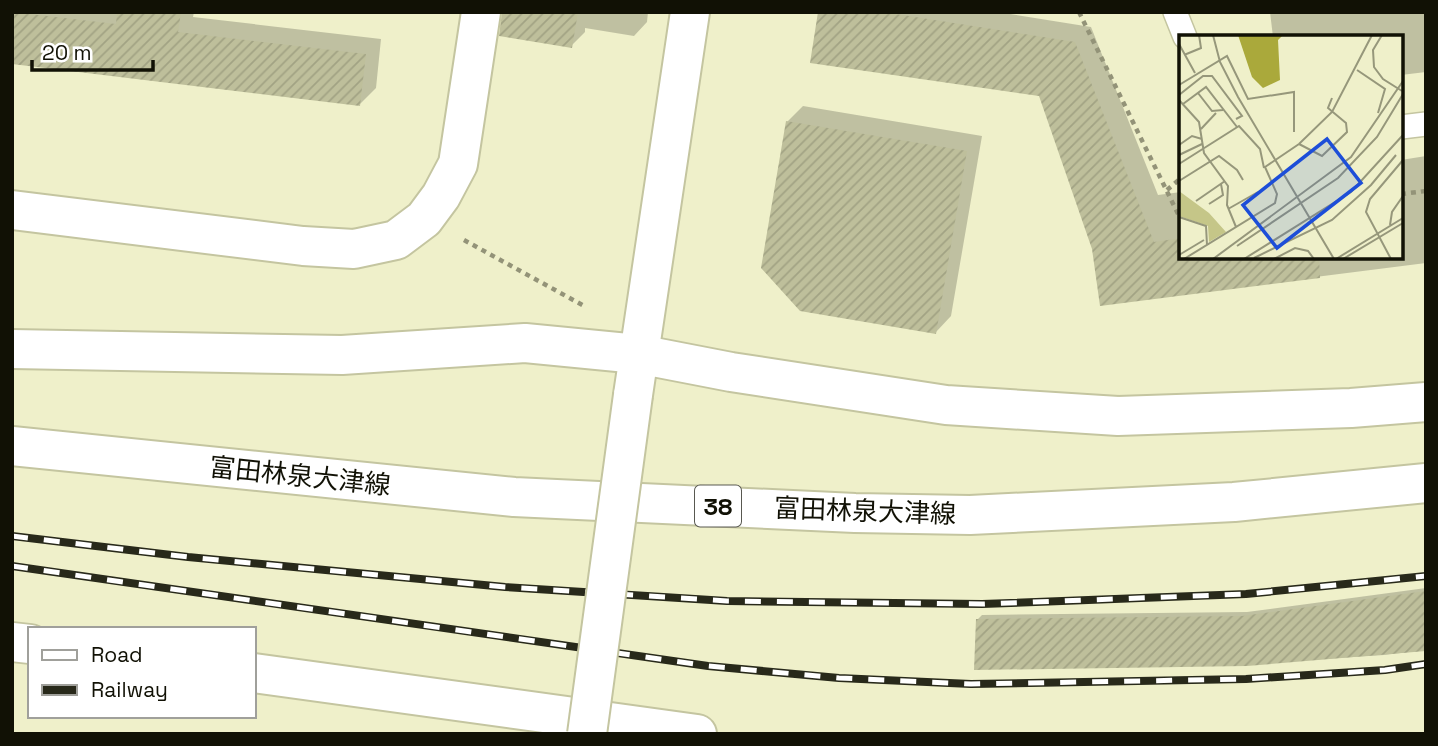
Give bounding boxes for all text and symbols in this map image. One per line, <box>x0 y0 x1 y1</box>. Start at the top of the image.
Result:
scale bar <box>32 28 152 72</box>
inset map <box>1179 35 1403 259</box>
text: 20 m <box>42 39 92 66</box>
street label: 富田林泉大津線 <box>208 450 392 502</box>
road number: 38 <box>695 486 741 526</box>
street label: 富田林泉大津線 <box>773 491 957 531</box>
legend <box>28 627 256 718</box>
text: Road <box>91 641 143 668</box>
text: Railway <box>91 676 168 703</box>

